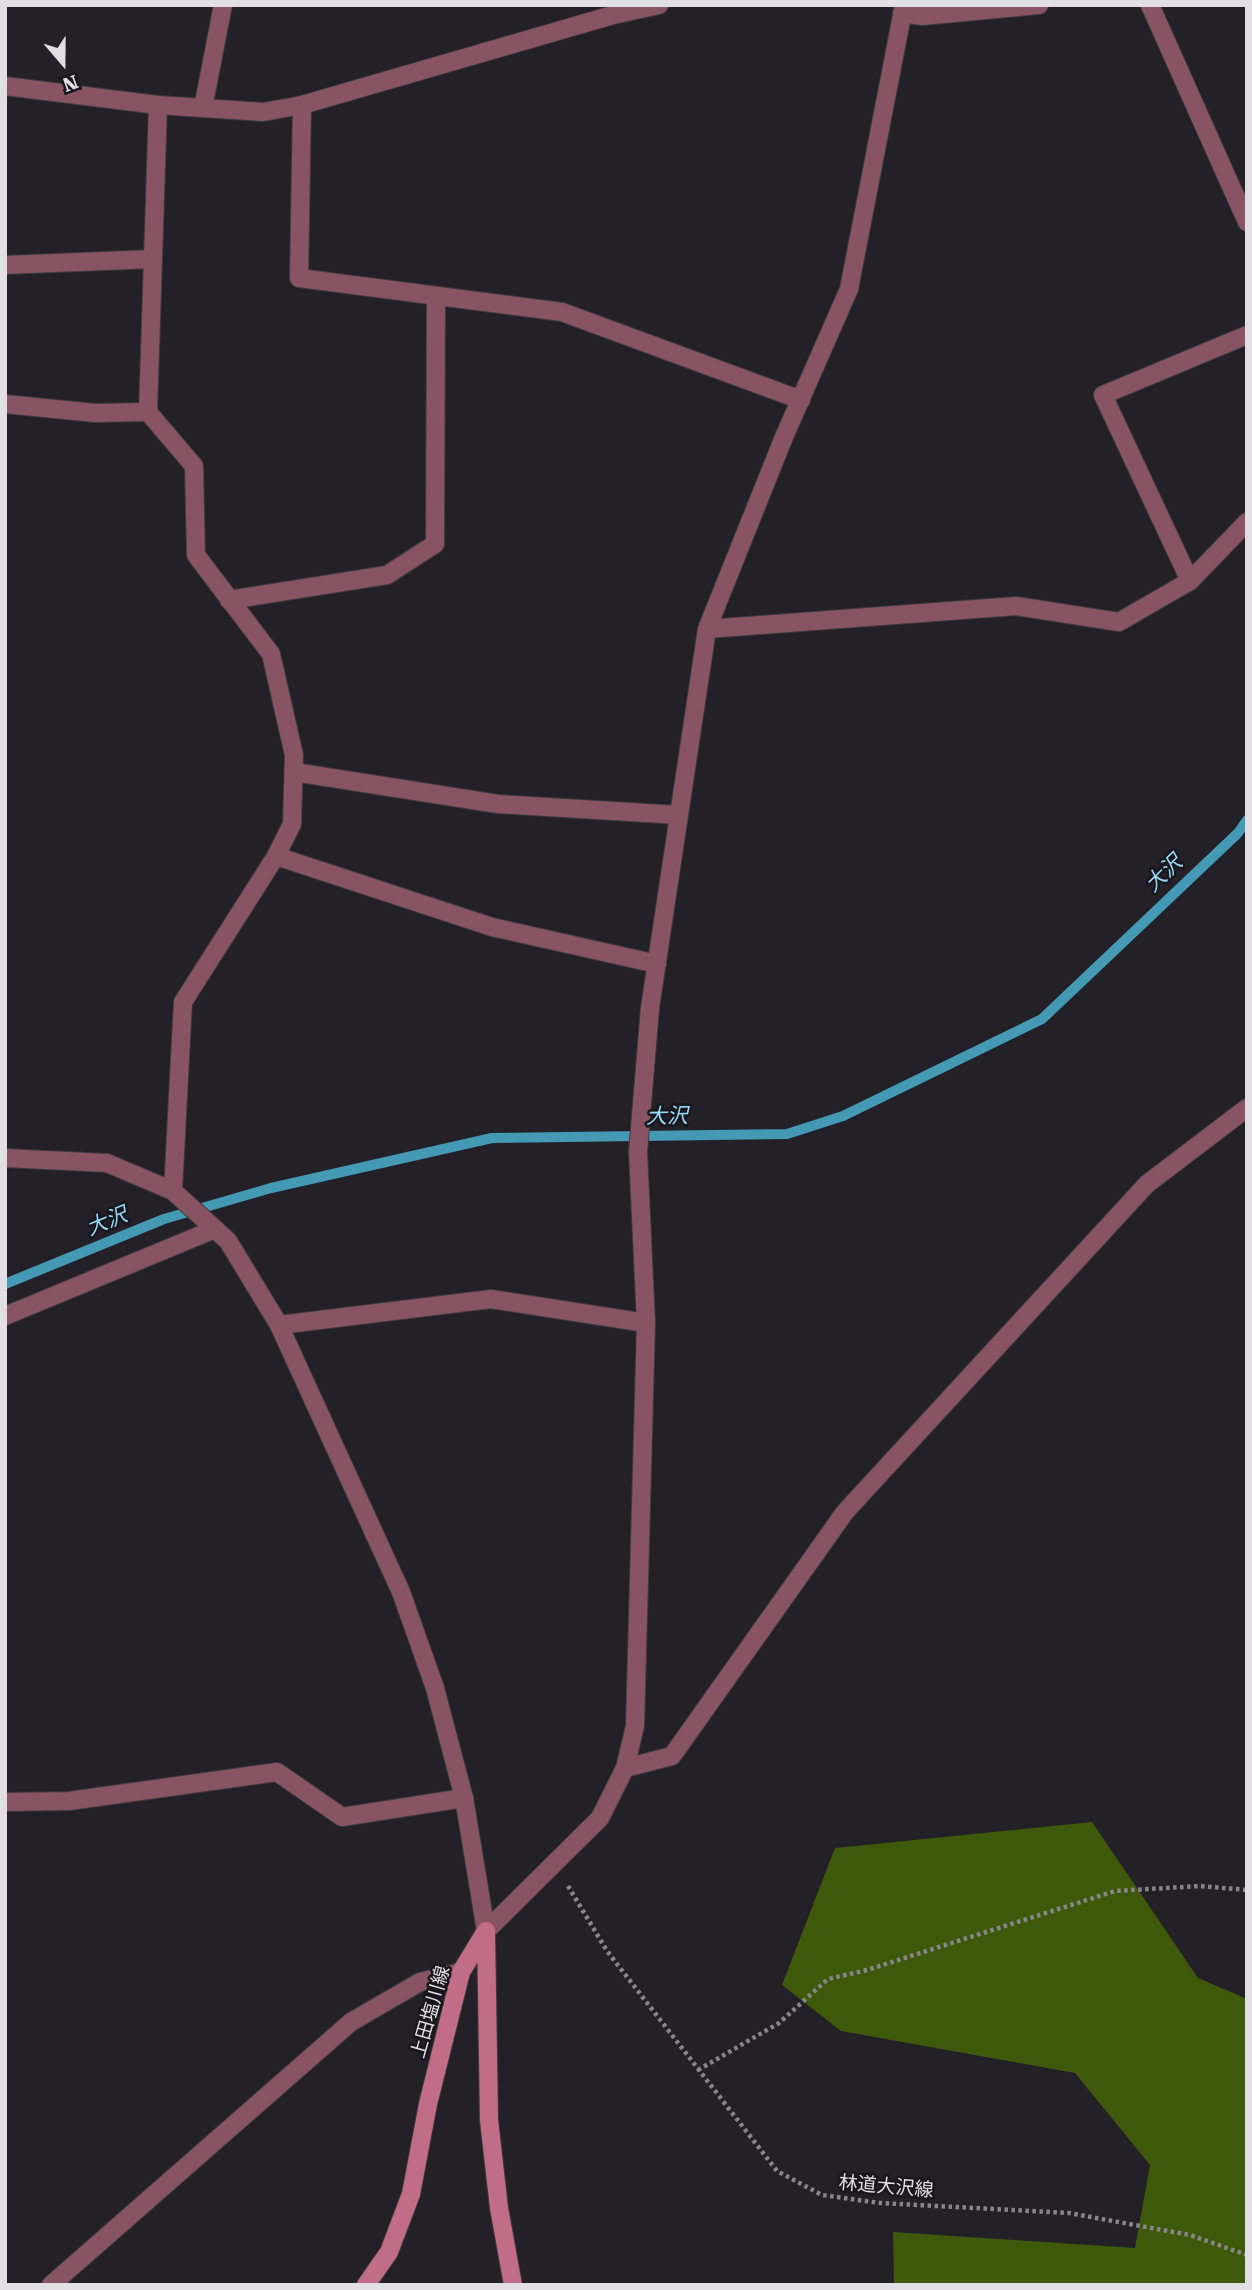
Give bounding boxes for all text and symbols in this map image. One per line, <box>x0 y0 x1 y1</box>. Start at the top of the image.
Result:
north arrow <box>28 28 98 98</box>
text: N <box>60 70 81 97</box>
water label: 大沢 <box>1140 850 1188 898</box>
water label: 大沢 <box>646 1104 688 1130</box>
water label: 大沢 <box>83 1202 131 1242</box>
street label: 上田塩川線 <box>407 1963 455 2061</box>
street label: 林道大沢線 <box>838 2172 934 2202</box>

